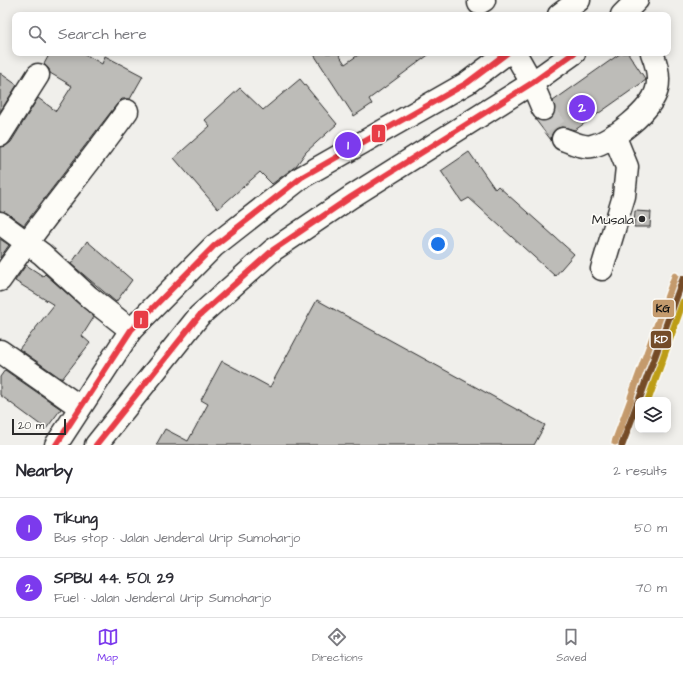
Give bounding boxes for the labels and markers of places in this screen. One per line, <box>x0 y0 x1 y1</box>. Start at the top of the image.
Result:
pin: 2 <box>569 93 595 123</box>
pin: 1 <box>335 130 361 160</box>
place label: Musala <box>592 210 634 230</box>
marker: Musala <box>637 214 647 224</box>

